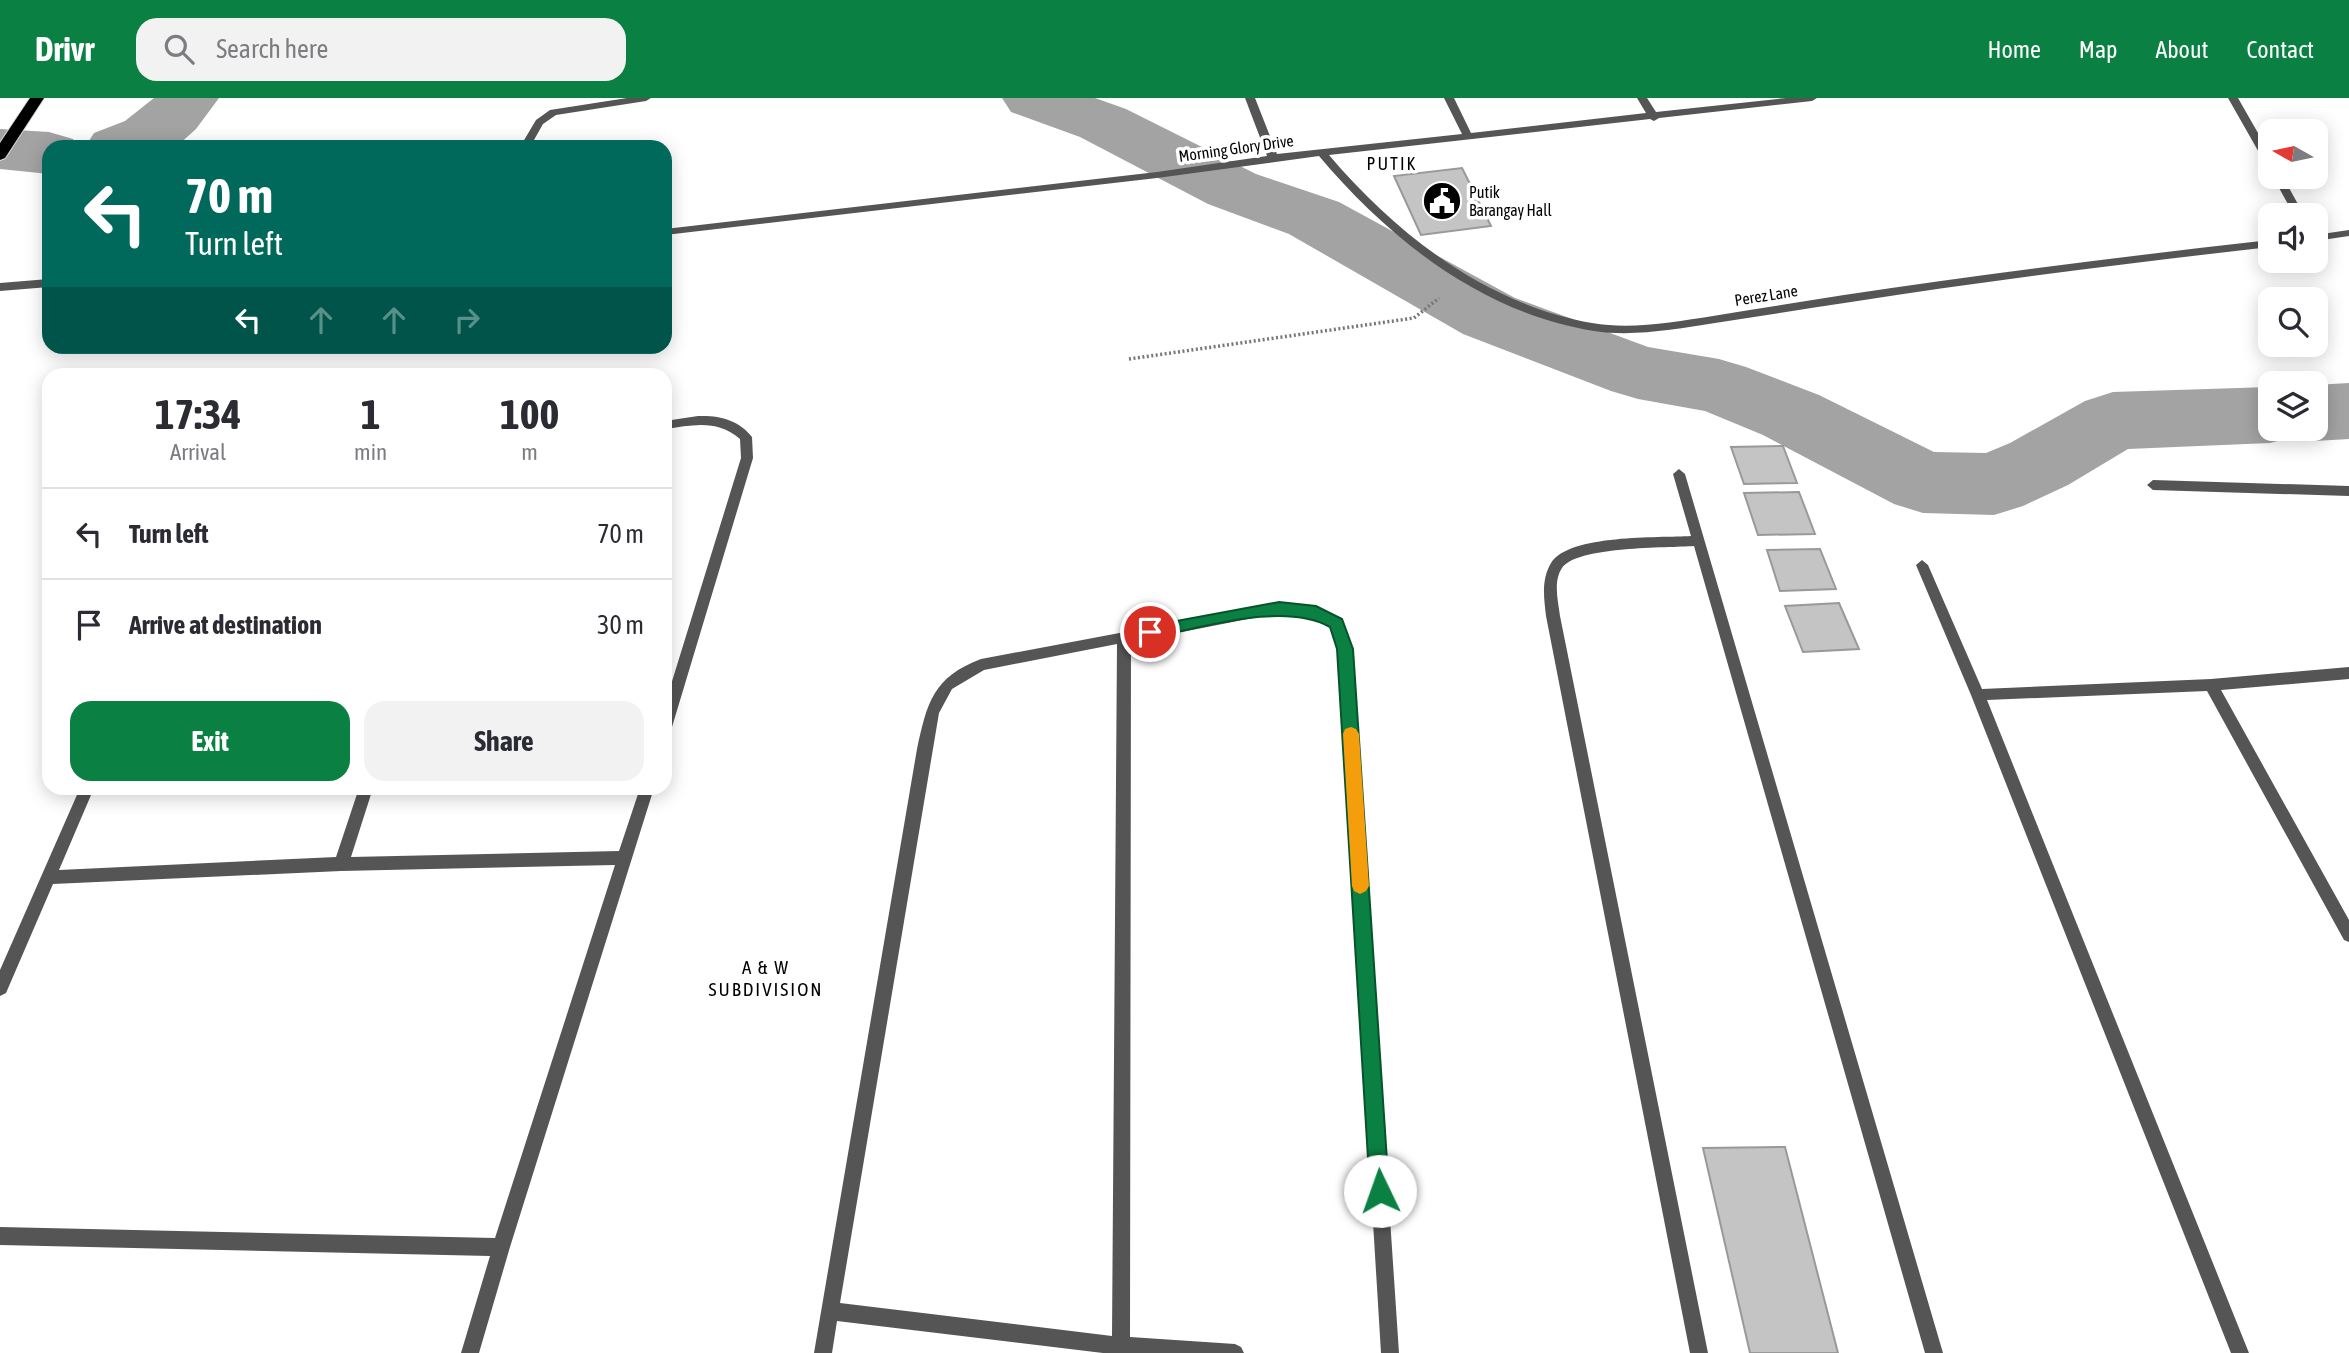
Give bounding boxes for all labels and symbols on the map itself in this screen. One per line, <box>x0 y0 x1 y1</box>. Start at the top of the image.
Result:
north arrow <box>2258 119 2328 189</box>
street label: Morning Glory Drive <box>1177 131 1295 166</box>
district label: PUTIK <box>1367 153 1417 174</box>
public building icon: Putik Barangay Hall <box>1421 180 1463 222</box>
place label: Putik Barangay Hall <box>1469 183 1552 220</box>
street label: Perez Lane <box>1733 281 1799 309</box>
pin <box>1120 602 1180 662</box>
district label: A & W SUBDIVISION <box>709 956 823 1000</box>
position arrow <box>1343 1154 1417 1228</box>

